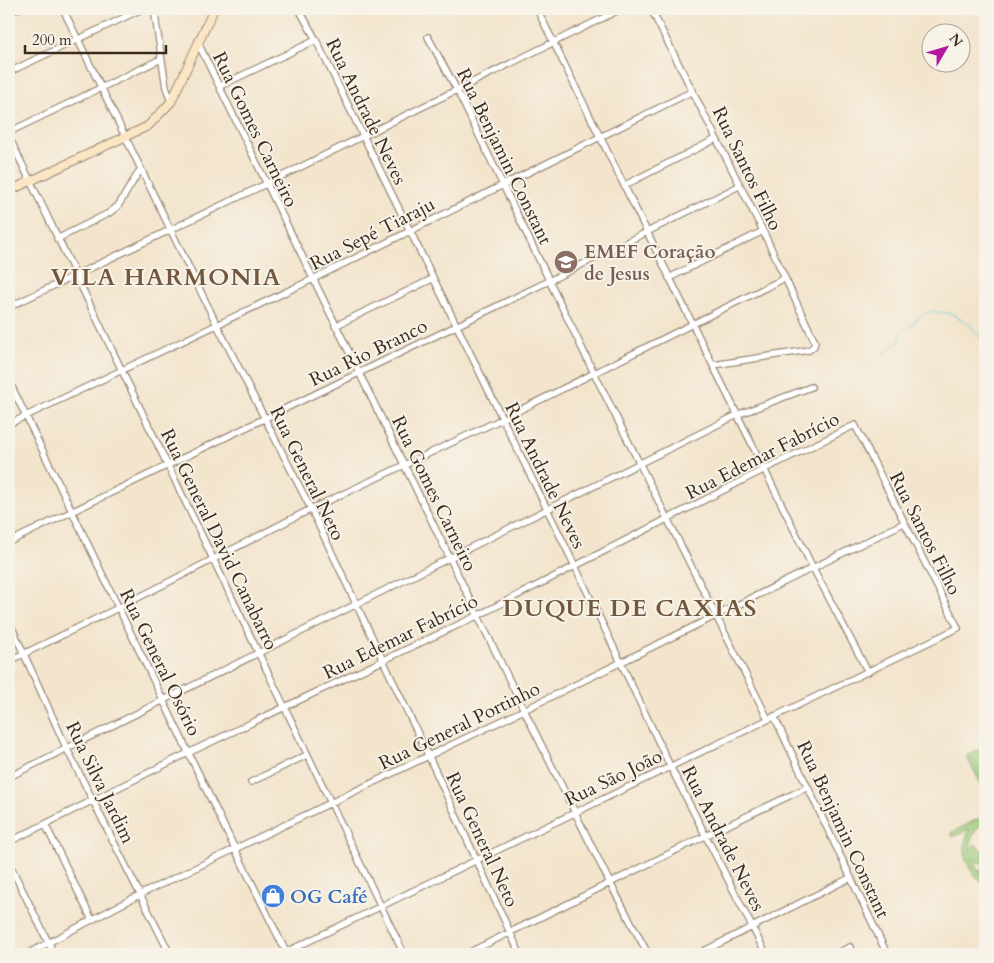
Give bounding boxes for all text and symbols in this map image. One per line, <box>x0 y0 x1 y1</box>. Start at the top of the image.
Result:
scale bar <box>25 22 166 54</box>
north arrow <box>922 22 972 72</box>
text: 200 m <box>32 30 72 50</box>
text: N <box>945 30 967 51</box>
street label: Rua Andrade Neves <box>319 34 413 189</box>
street label: Rua Gomes Carneiro <box>206 47 304 212</box>
street label: Rua Benjamin Constant <box>450 64 558 249</box>
street label: Rua Santos Filho <box>706 102 788 235</box>
street label: Rua Sepé Tiaraju <box>305 191 440 277</box>
place label: EMEF Coração de Jesus <box>584 239 716 287</box>
school or university icon: EMEF Coração de Jesus <box>553 249 579 275</box>
district label: VILA HARMONIA <box>50 261 282 294</box>
street label: Rua Rio Branco <box>305 313 432 393</box>
street label: Rua Andrade Neves <box>498 398 592 553</box>
street label: Rua General Neto <box>263 402 351 545</box>
street label: Rua Edemar Fabrício <box>681 406 844 506</box>
street label: Rua Gomes Carneiro <box>385 411 483 576</box>
street label: Rua General David Canabarro <box>154 424 284 654</box>
street label: Rua Santos Filho <box>883 467 967 599</box>
street label: Rua General Osório <box>113 585 207 740</box>
street label: Rua Edemar Fabrício <box>319 588 482 686</box>
district label: DUQUE DE CAXIAS <box>502 592 758 625</box>
street label: Rua General Portinho <box>374 676 544 776</box>
street label: Rua Silva Jardim <box>59 717 141 849</box>
street label: Rua Benjamin Constant <box>791 736 896 922</box>
street label: Rua São João <box>560 743 666 813</box>
street label: Rua Andrade Neves <box>675 761 771 916</box>
street label: Rua General Neto <box>439 768 525 911</box>
shop icon: OG Café <box>260 883 286 909</box>
place label: OG Café <box>290 884 368 910</box>

